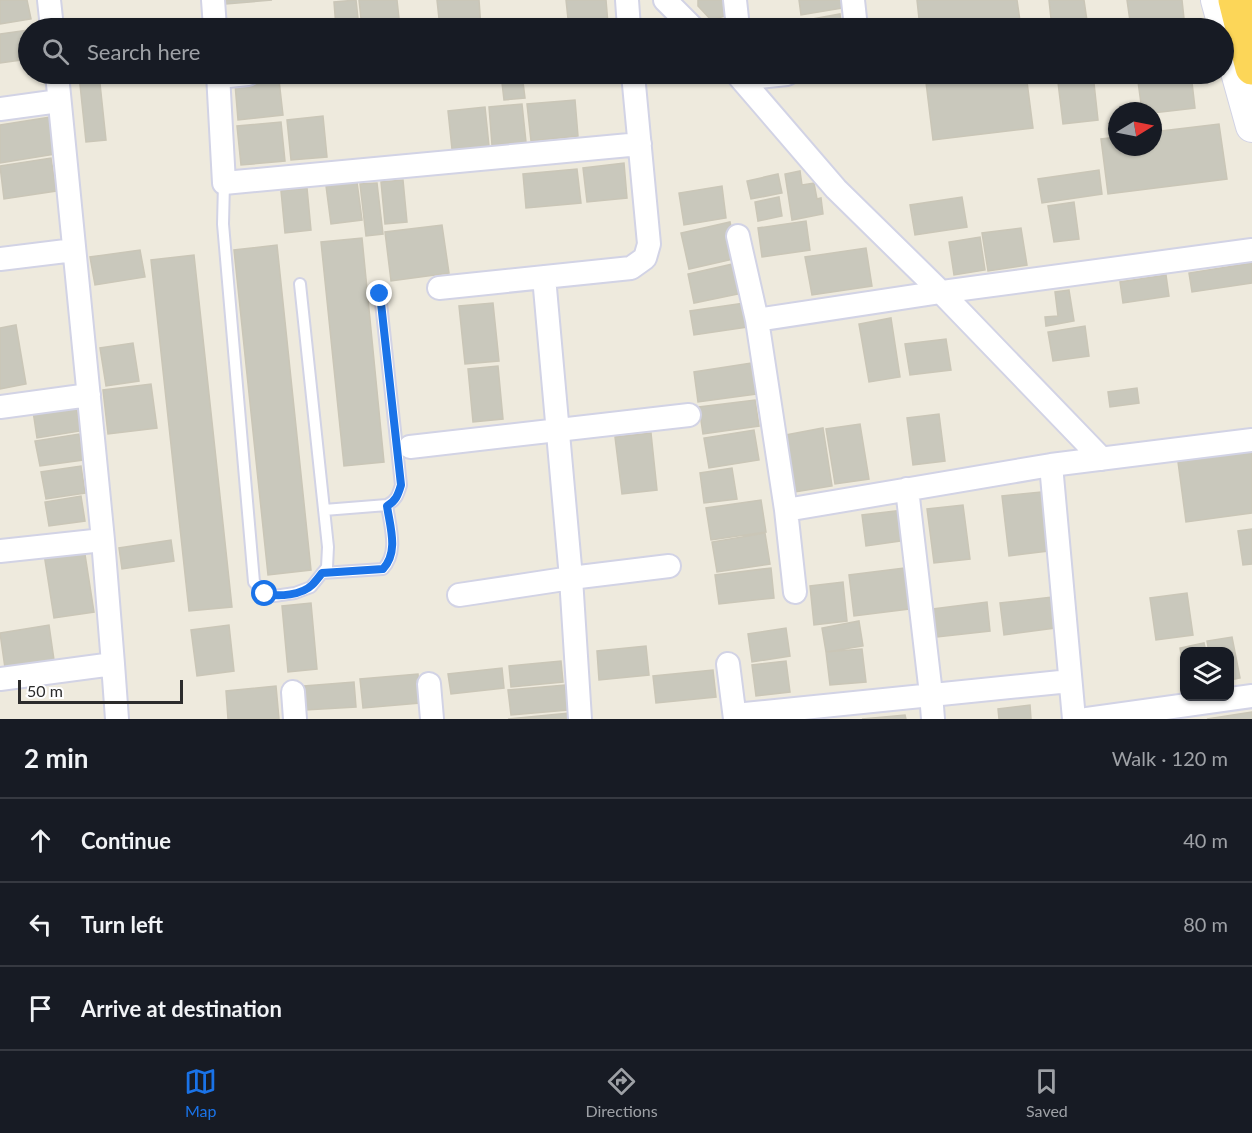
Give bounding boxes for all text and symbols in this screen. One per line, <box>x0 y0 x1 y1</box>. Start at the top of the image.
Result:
search box <box>18 18 1234 84</box>
icon: search <box>39 35 72 68</box>
text: Search here <box>87 38 200 65</box>
north arrow <box>1108 102 1162 156</box>
route end <box>366 280 392 306</box>
route start <box>251 580 277 606</box>
map controls <box>1180 647 1234 701</box>
button: layers <box>1180 647 1234 701</box>
scale bar <box>18 677 183 704</box>
text: 50 m <box>27 681 63 700</box>
text: 2 min <box>24 742 88 774</box>
text: Walk · 120 m <box>1112 746 1228 770</box>
icon: ahead <box>24 824 57 857</box>
text: Continue <box>81 827 171 854</box>
text: 40 m <box>1183 828 1228 852</box>
icon: left <box>24 908 57 941</box>
text: Turn left <box>81 911 163 938</box>
text: 80 m <box>1183 912 1228 936</box>
icon: arrive <box>24 992 57 1025</box>
text: Arrive at destination <box>81 995 282 1022</box>
tab: Map <box>184 1065 217 1120</box>
tab: Directions <box>585 1065 658 1120</box>
tab: Saved <box>1026 1065 1068 1120</box>

